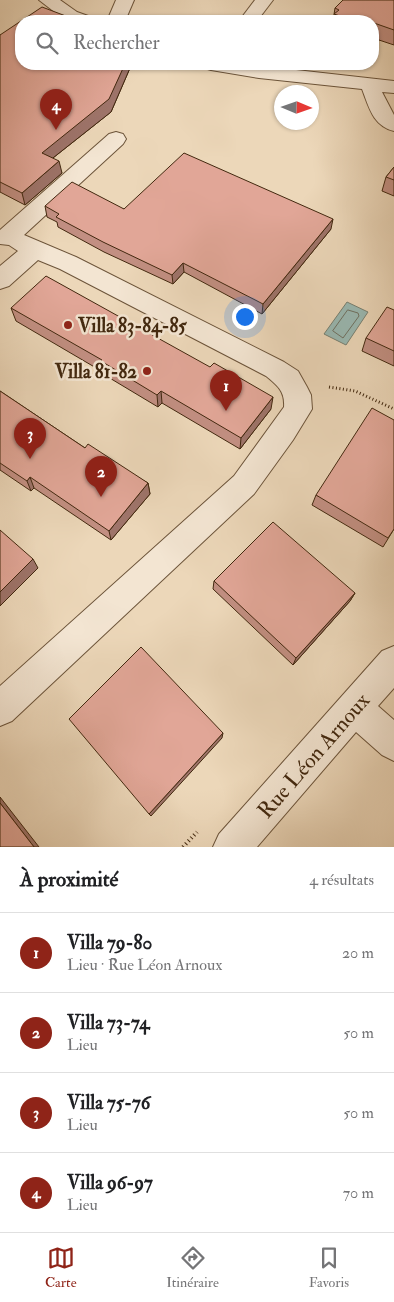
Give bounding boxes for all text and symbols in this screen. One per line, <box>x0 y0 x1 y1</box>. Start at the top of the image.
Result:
search box <box>15 15 379 70</box>
icon: search <box>33 29 61 57</box>
text: Rechercher <box>73 31 160 55</box>
north arrow <box>274 85 319 130</box>
pin: 4 <box>40 89 72 130</box>
your location <box>232 304 258 330</box>
place label: Villa 83-84-85 <box>77 314 187 338</box>
marker: Villa 83-84-85 <box>62 319 74 331</box>
place label: Villa 81-82 <box>54 360 137 384</box>
marker: Villa 81-82 <box>141 365 153 377</box>
pin: 1 <box>210 370 242 411</box>
pin: 3 <box>14 418 46 459</box>
pin: 2 <box>85 456 117 497</box>
street label: Rue Léon Arnoux <box>251 687 376 824</box>
text: À proximité <box>20 866 118 893</box>
text: 4 résultats <box>309 870 374 890</box>
text: Villa 79-80 <box>67 931 152 955</box>
text: 1 <box>33 943 39 963</box>
text: 20 m <box>342 943 374 963</box>
text: Lieu · Rue Léon Arnoux <box>67 955 222 975</box>
text: Villa 73-74 <box>67 1011 149 1035</box>
text: 2 <box>32 1023 40 1043</box>
text: 50 m <box>343 1023 374 1043</box>
text: Lieu <box>67 1035 98 1055</box>
text: Villa 75-76 <box>67 1091 150 1115</box>
text: 3 <box>33 1103 39 1123</box>
text: 50 m <box>343 1103 374 1123</box>
text: Lieu <box>67 1115 98 1135</box>
text: Villa 96-97 <box>67 1171 153 1195</box>
text: 4 <box>32 1183 40 1203</box>
text: 70 m <box>343 1183 374 1203</box>
text: Lieu <box>67 1195 98 1215</box>
tab: Carte <box>45 1244 76 1291</box>
tab: Itinéraire <box>166 1244 219 1291</box>
tab: Favoris <box>309 1244 349 1291</box>

